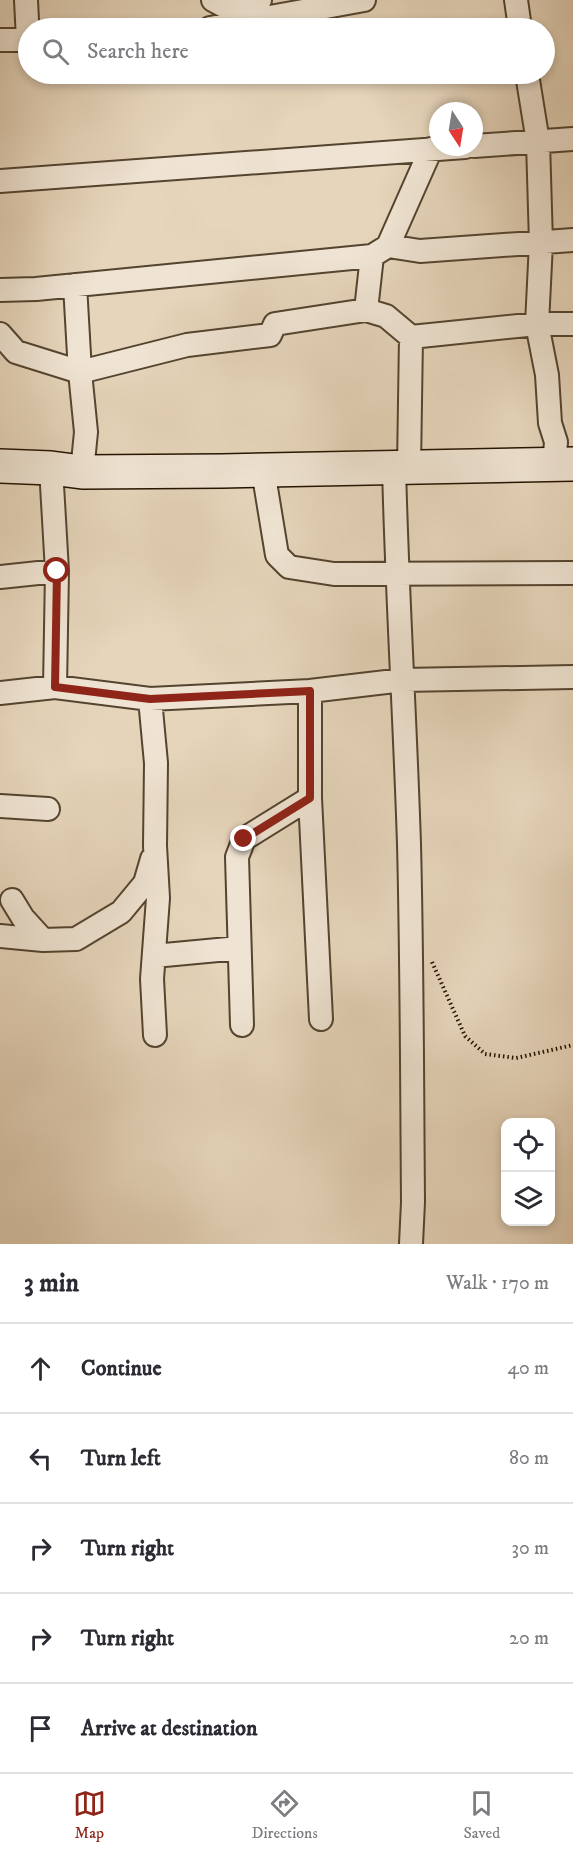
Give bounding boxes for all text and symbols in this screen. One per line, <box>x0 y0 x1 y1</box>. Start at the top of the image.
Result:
search box <box>18 18 555 84</box>
icon: search <box>39 35 72 68</box>
text: Search here <box>87 38 189 65</box>
north arrow <box>429 102 483 156</box>
route start <box>43 557 69 583</box>
route end <box>230 825 256 851</box>
map controls <box>501 1118 555 1226</box>
button: locate <box>501 1118 555 1172</box>
button: layers <box>501 1172 555 1226</box>
text: 3 min <box>24 1267 79 1300</box>
text: Walk · 170 m <box>446 1271 549 1296</box>
icon: ahead <box>24 1352 57 1385</box>
text: Continue <box>81 1355 162 1382</box>
text: 40 m <box>507 1356 549 1381</box>
icon: left <box>24 1442 57 1475</box>
text: Turn left <box>81 1445 161 1472</box>
text: 80 m <box>509 1446 549 1471</box>
icon: right <box>24 1532 57 1565</box>
text: Turn right <box>81 1535 174 1562</box>
text: 30 m <box>511 1536 549 1561</box>
icon: right <box>24 1622 57 1655</box>
text: Turn right <box>81 1625 174 1652</box>
text: 20 m <box>509 1626 549 1651</box>
icon: arrive <box>24 1712 57 1745</box>
text: Arrive at destination <box>81 1715 258 1742</box>
tab: Map <box>73 1787 106 1843</box>
tab: Directions <box>251 1787 318 1843</box>
tab: Saved <box>463 1787 500 1843</box>

